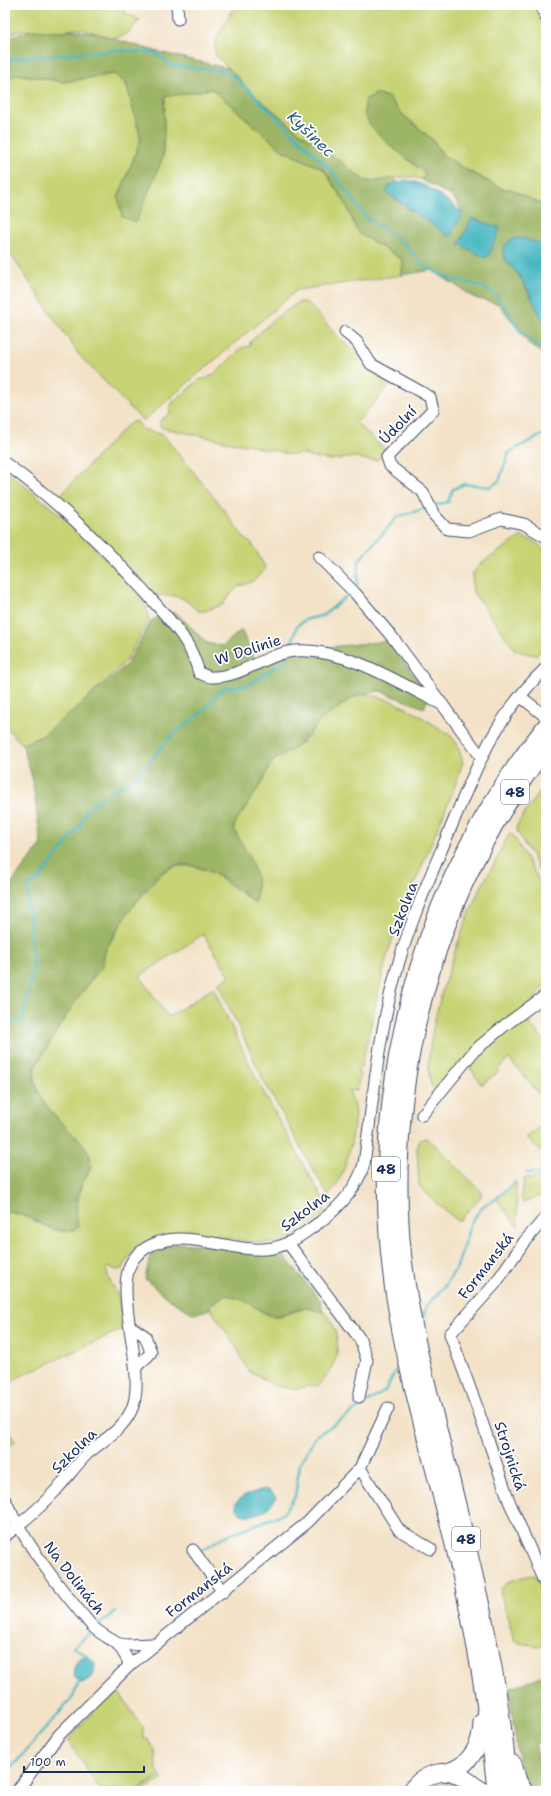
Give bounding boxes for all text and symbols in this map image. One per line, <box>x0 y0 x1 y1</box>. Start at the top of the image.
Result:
water label: Kyšinec <box>283 106 339 162</box>
street label: Údolní <box>374 400 422 449</box>
street label: W Dolinie <box>212 630 284 670</box>
road number: 48 <box>501 780 529 804</box>
street label: Szkolna <box>384 878 423 939</box>
road number: 48 <box>372 1157 400 1181</box>
street label: Szkolna <box>276 1186 334 1236</box>
street label: Formanská <box>454 1228 519 1303</box>
street label: Strojnická <box>489 1419 531 1494</box>
street label: Szkolna <box>47 1423 102 1478</box>
road number: 48 <box>452 1527 480 1551</box>
street label: Na Dolinách <box>39 1537 109 1619</box>
street label: Formanská <box>162 1557 237 1622</box>
scale bar <box>24 1748 144 1774</box>
text: 100 m <box>30 1754 66 1770</box>

